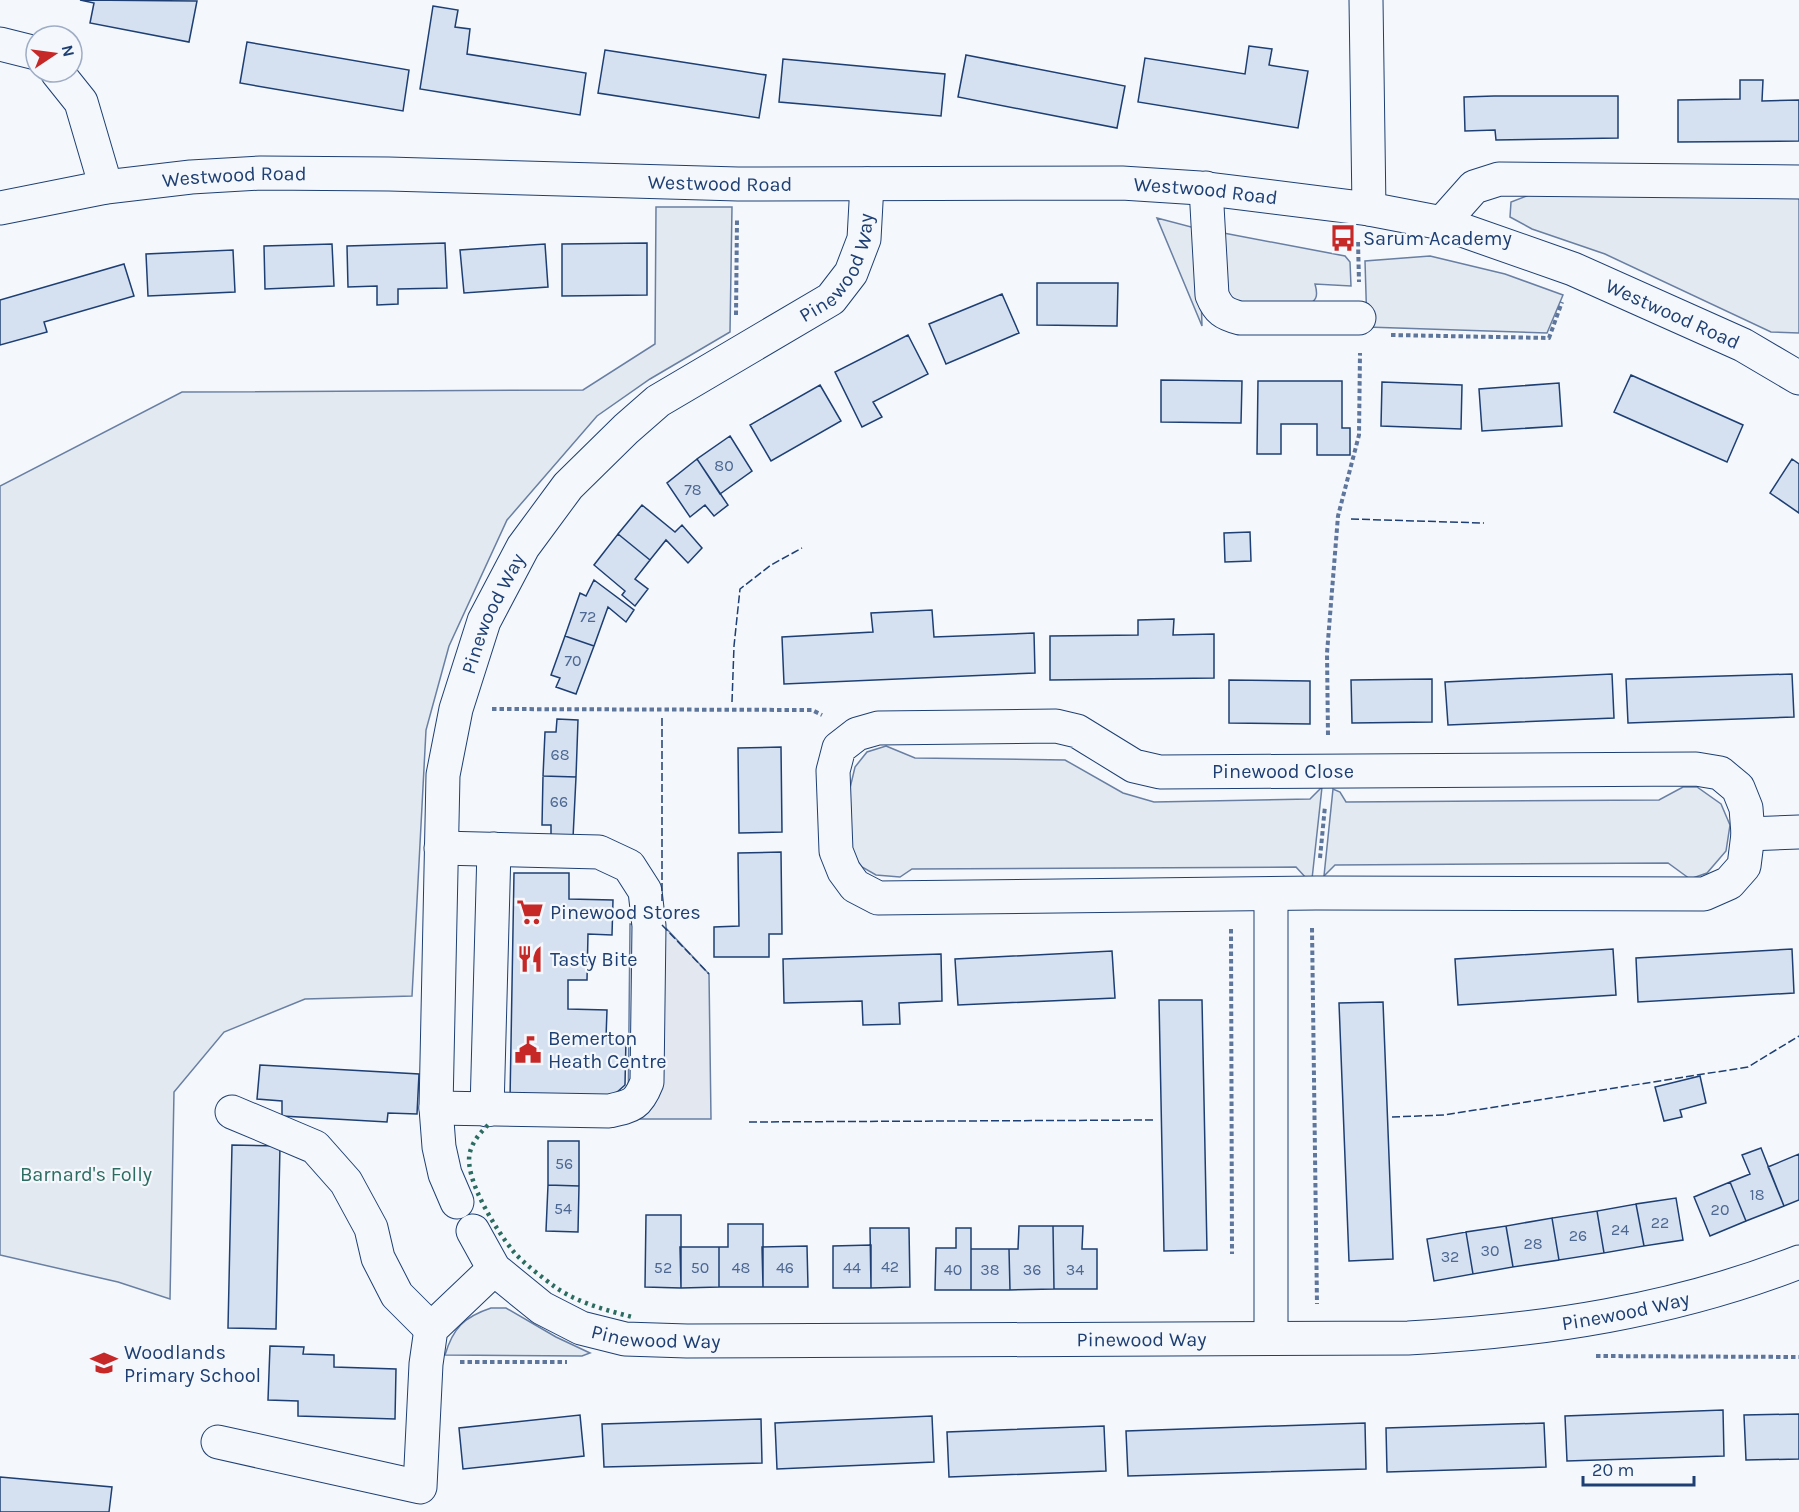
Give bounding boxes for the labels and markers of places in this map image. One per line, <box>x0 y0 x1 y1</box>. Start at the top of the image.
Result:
bus stop icon: Sarum Academy <box>1328 223 1358 253</box>
place label: Sarum Academy <box>1363 227 1512 250</box>
supermarket icon: Pinewood Stores <box>515 897 545 927</box>
place label: Pinewood Stores <box>550 901 701 924</box>
restaurant icon: Tasty Bite <box>515 944 545 974</box>
place label: Tasty Bite <box>550 948 638 971</box>
place label: Bemerton Heath Centre <box>548 1027 667 1073</box>
public building icon: Bemerton Heath Centre <box>513 1035 543 1065</box>
place label: Woodlands Primary School <box>124 1341 261 1387</box>
school or university icon: Woodlands Primary School <box>89 1348 119 1378</box>

